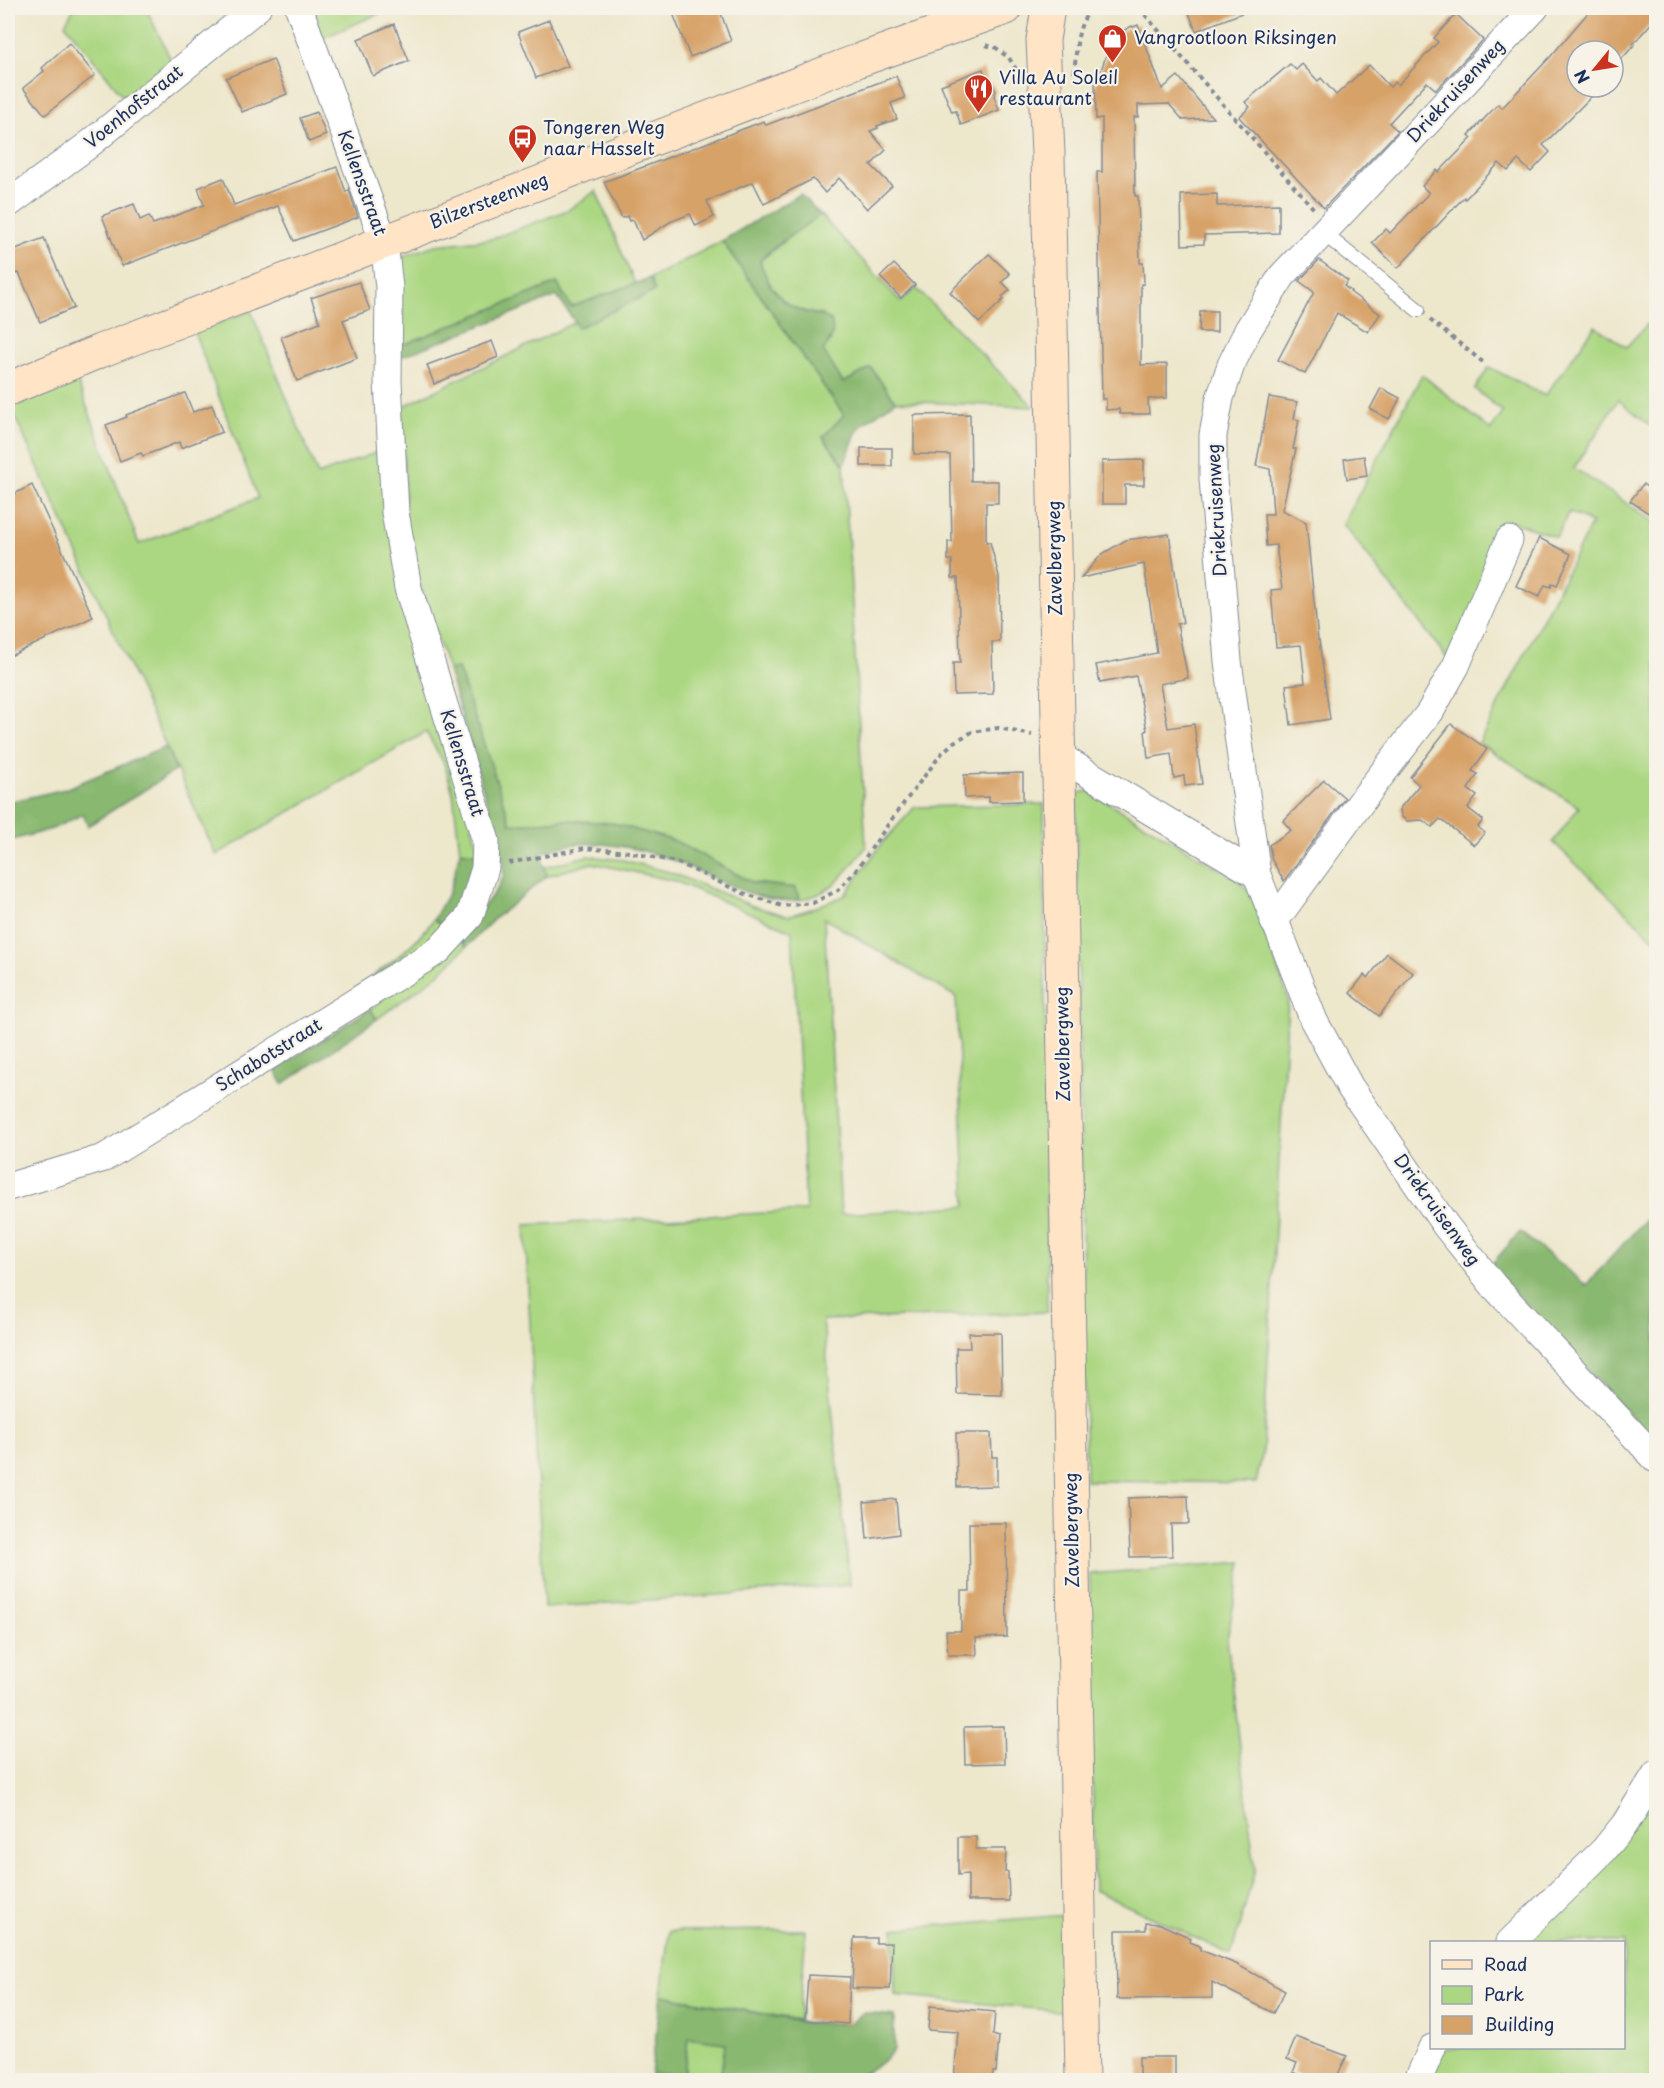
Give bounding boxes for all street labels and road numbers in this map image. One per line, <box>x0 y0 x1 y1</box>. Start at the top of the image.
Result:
street label: Driekruisenweg <box>1400 32 1510 148</box>
street label: Voenhofstraat <box>78 57 188 154</box>
street label: Kellensstraat <box>332 126 395 239</box>
street label: Bilzersteenweg <box>425 164 552 235</box>
street label: Driekruisenweg <box>1199 443 1232 577</box>
street label: Zavelbergweg <box>1039 500 1068 616</box>
street label: Kellensstraat <box>434 706 493 819</box>
street label: Zavelbergweg <box>1047 986 1076 1102</box>
street label: Schabotstraat <box>210 1010 327 1097</box>
street label: Driekruisenweg <box>1388 1147 1488 1271</box>
street label: Zavelbergweg <box>1056 1472 1085 1588</box>

